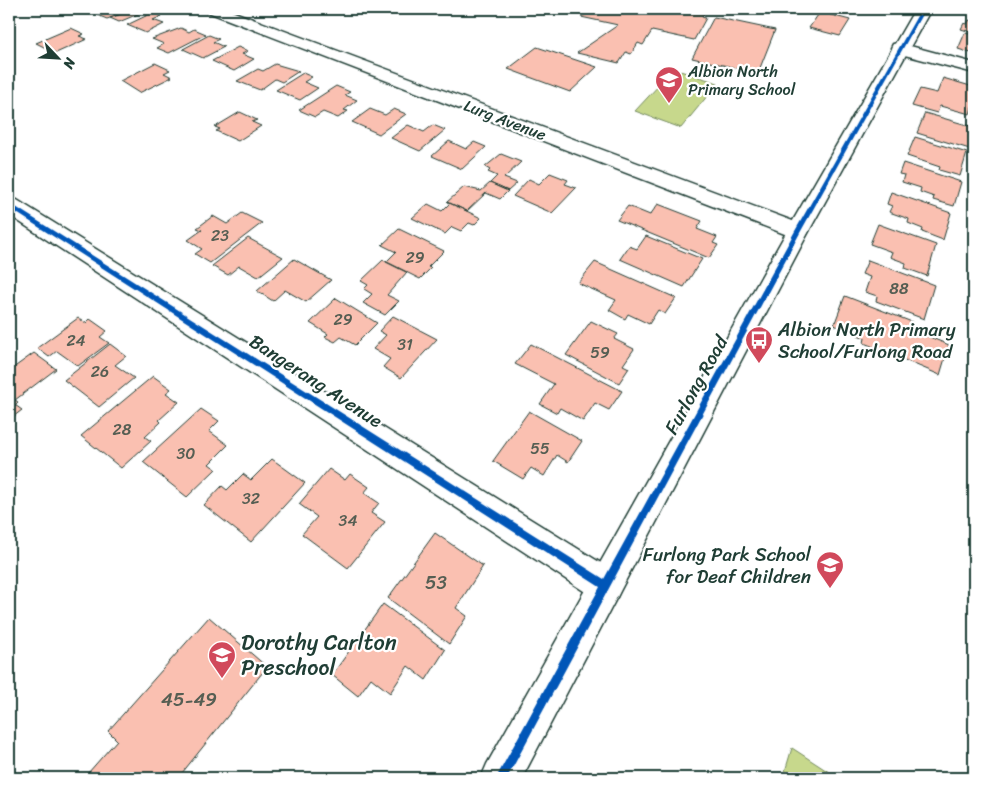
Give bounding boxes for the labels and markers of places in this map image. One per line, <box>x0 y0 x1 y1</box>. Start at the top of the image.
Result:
place label: Albion North Primary School <box>687 57 796 104</box>
school or university icon: Albion North Primary School <box>654 65 684 104</box>
place label: Albion North Primary School/Furlong Road <box>777 313 956 368</box>
bus stop icon: Albion North Primary School/Furlong Road <box>744 325 774 364</box>
place label: Furlong Park School for Deaf Children <box>643 538 812 593</box>
school or university icon: Furlong Park School for Deaf Children <box>815 550 845 589</box>
place label: Dorothy Carlton Preschool <box>241 623 397 687</box>
school or university icon: Dorothy Carlton Preschool <box>207 640 237 679</box>

